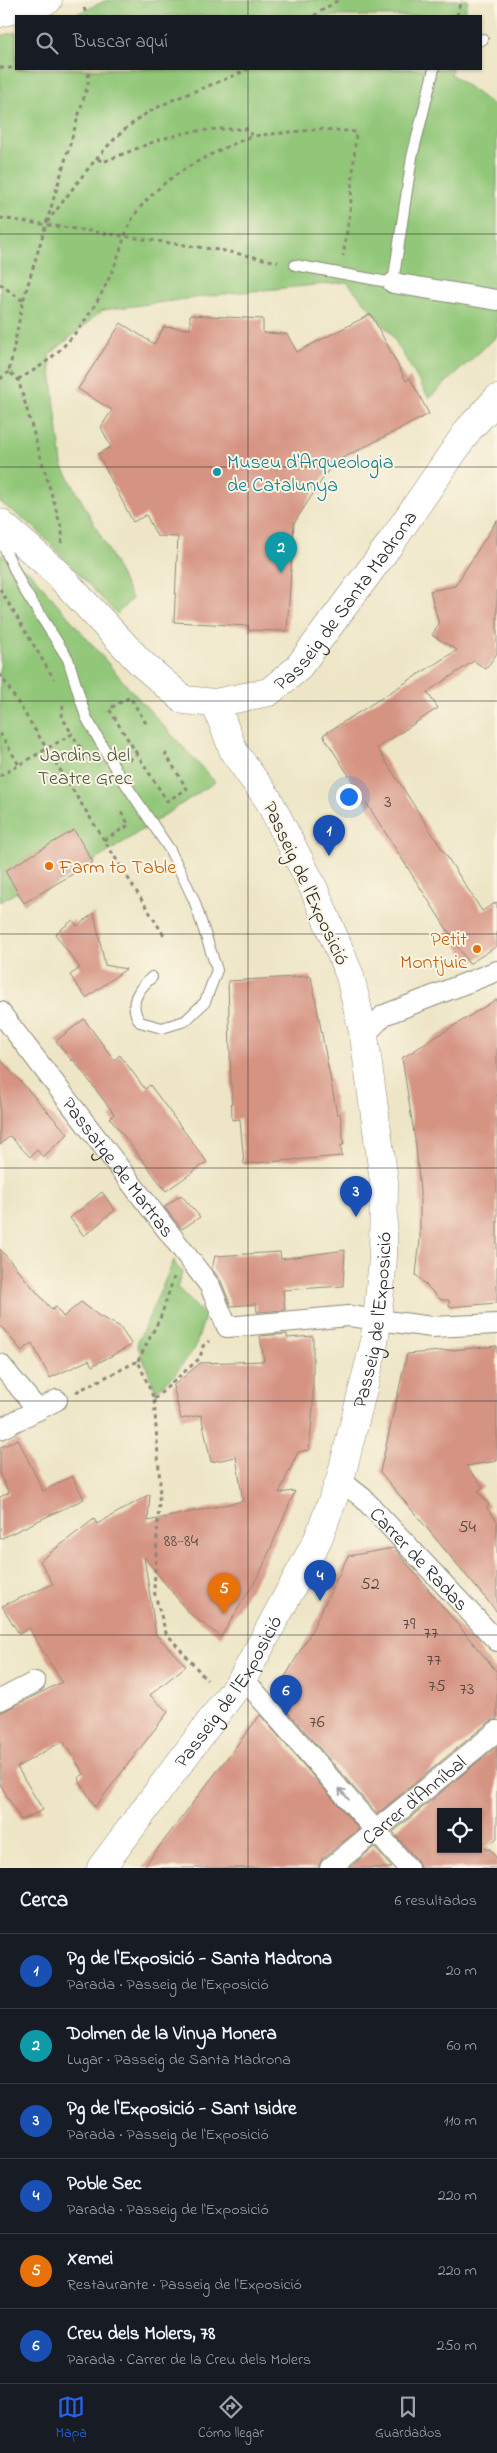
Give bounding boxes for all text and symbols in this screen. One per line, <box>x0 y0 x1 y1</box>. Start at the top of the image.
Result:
search box <box>15 15 482 70</box>
icon: search <box>33 29 61 57</box>
text: Buscar aquí <box>73 29 168 56</box>
place label: Museu d'Arqueologia de Catalunya <box>227 449 394 501</box>
marker: Museu d'Arqueologia de Catalunya <box>211 466 223 478</box>
street label: Passeig de Santa Madrona <box>269 505 426 699</box>
pin: 2 <box>265 532 297 573</box>
park label: Jardins del Teatre Grec <box>38 742 132 794</box>
your location <box>336 784 362 810</box>
house number: 3 <box>384 790 392 816</box>
street label: Passeig de l'Exposició <box>253 797 355 971</box>
pin: 1 <box>313 815 345 856</box>
place label: Farm to Table <box>58 854 176 883</box>
marker: Farm to Table <box>43 860 55 872</box>
place label: Petit Montjuic <box>400 926 467 978</box>
marker: Petit Montjuic <box>471 943 483 955</box>
street label: Passatge de Martras <box>53 1092 180 1245</box>
pin: 3 <box>340 1176 372 1217</box>
street label: Passeig de l'Exposició <box>347 1232 400 1412</box>
street label: Carrer de Radas <box>361 1501 474 1619</box>
house number: 54 <box>458 1515 476 1541</box>
house number: 88-84 <box>164 1529 199 1555</box>
pin: 4 <box>304 1560 336 1601</box>
house number: 52 <box>360 1572 380 1598</box>
pin: 5 <box>208 1573 240 1614</box>
street label: Passeig de l'Exposició <box>169 1611 291 1775</box>
house number: 79 <box>403 1612 416 1638</box>
house number: 77 <box>424 1621 439 1647</box>
house number: 77 <box>427 1648 442 1674</box>
house number: 75 <box>428 1674 446 1700</box>
pin: 6 <box>270 1675 302 1716</box>
house number: 73 <box>460 1677 474 1703</box>
house number: 76 <box>309 1710 325 1736</box>
street label: Carrer d'Anníbal <box>356 1750 474 1853</box>
one-way arrow <box>338 1787 350 1800</box>
map controls <box>437 1808 482 1853</box>
button: locate <box>437 1808 482 1853</box>
text: Cerca <box>20 1886 68 1916</box>
text: 6 resultados <box>394 1889 477 1913</box>
text: Pg de l'Exposició - Santa Madrona <box>67 1946 332 1973</box>
text: 1 <box>33 1959 39 1983</box>
text: 20 m <box>446 1959 477 1983</box>
text: Parada · Passeig de l'Exposició <box>67 1973 269 1997</box>
text: Dolmen de la Vinya Monera <box>67 2021 277 2048</box>
text: 2 <box>32 2034 40 2058</box>
text: 60 m <box>447 2034 477 2058</box>
text: Lugar · Passeig de Santa Madrona <box>67 2048 291 2072</box>
text: Pg de l'Exposició - Sant Isidre <box>67 2096 297 2123</box>
text: 3 <box>33 2109 39 2133</box>
text: 110 m <box>443 2109 477 2133</box>
text: Parada · Passeig de l'Exposició <box>67 2123 269 2147</box>
text: Poble Sec <box>67 2171 141 2198</box>
text: 4 <box>33 2184 39 2208</box>
text: 220 m <box>438 2184 477 2208</box>
text: Parada · Passeig de l'Exposició <box>67 2198 269 2222</box>
text: Xemei <box>67 2246 113 2273</box>
text: 5 <box>31 2259 41 2283</box>
text: 220 m <box>438 2259 477 2283</box>
text: Restaurante · Passeig de l'Exposició <box>67 2273 302 2297</box>
text: Creu dels Molers, 78 <box>67 2321 215 2348</box>
text: 6 <box>32 2334 40 2358</box>
text: 250 m <box>437 2334 477 2358</box>
text: Parada · Carrer de la Creu dels Molers <box>67 2348 311 2372</box>
tab: Mapa <box>56 2393 87 2444</box>
tab: Cómo llegar <box>198 2393 264 2444</box>
tab: Guardados <box>375 2393 441 2444</box>

